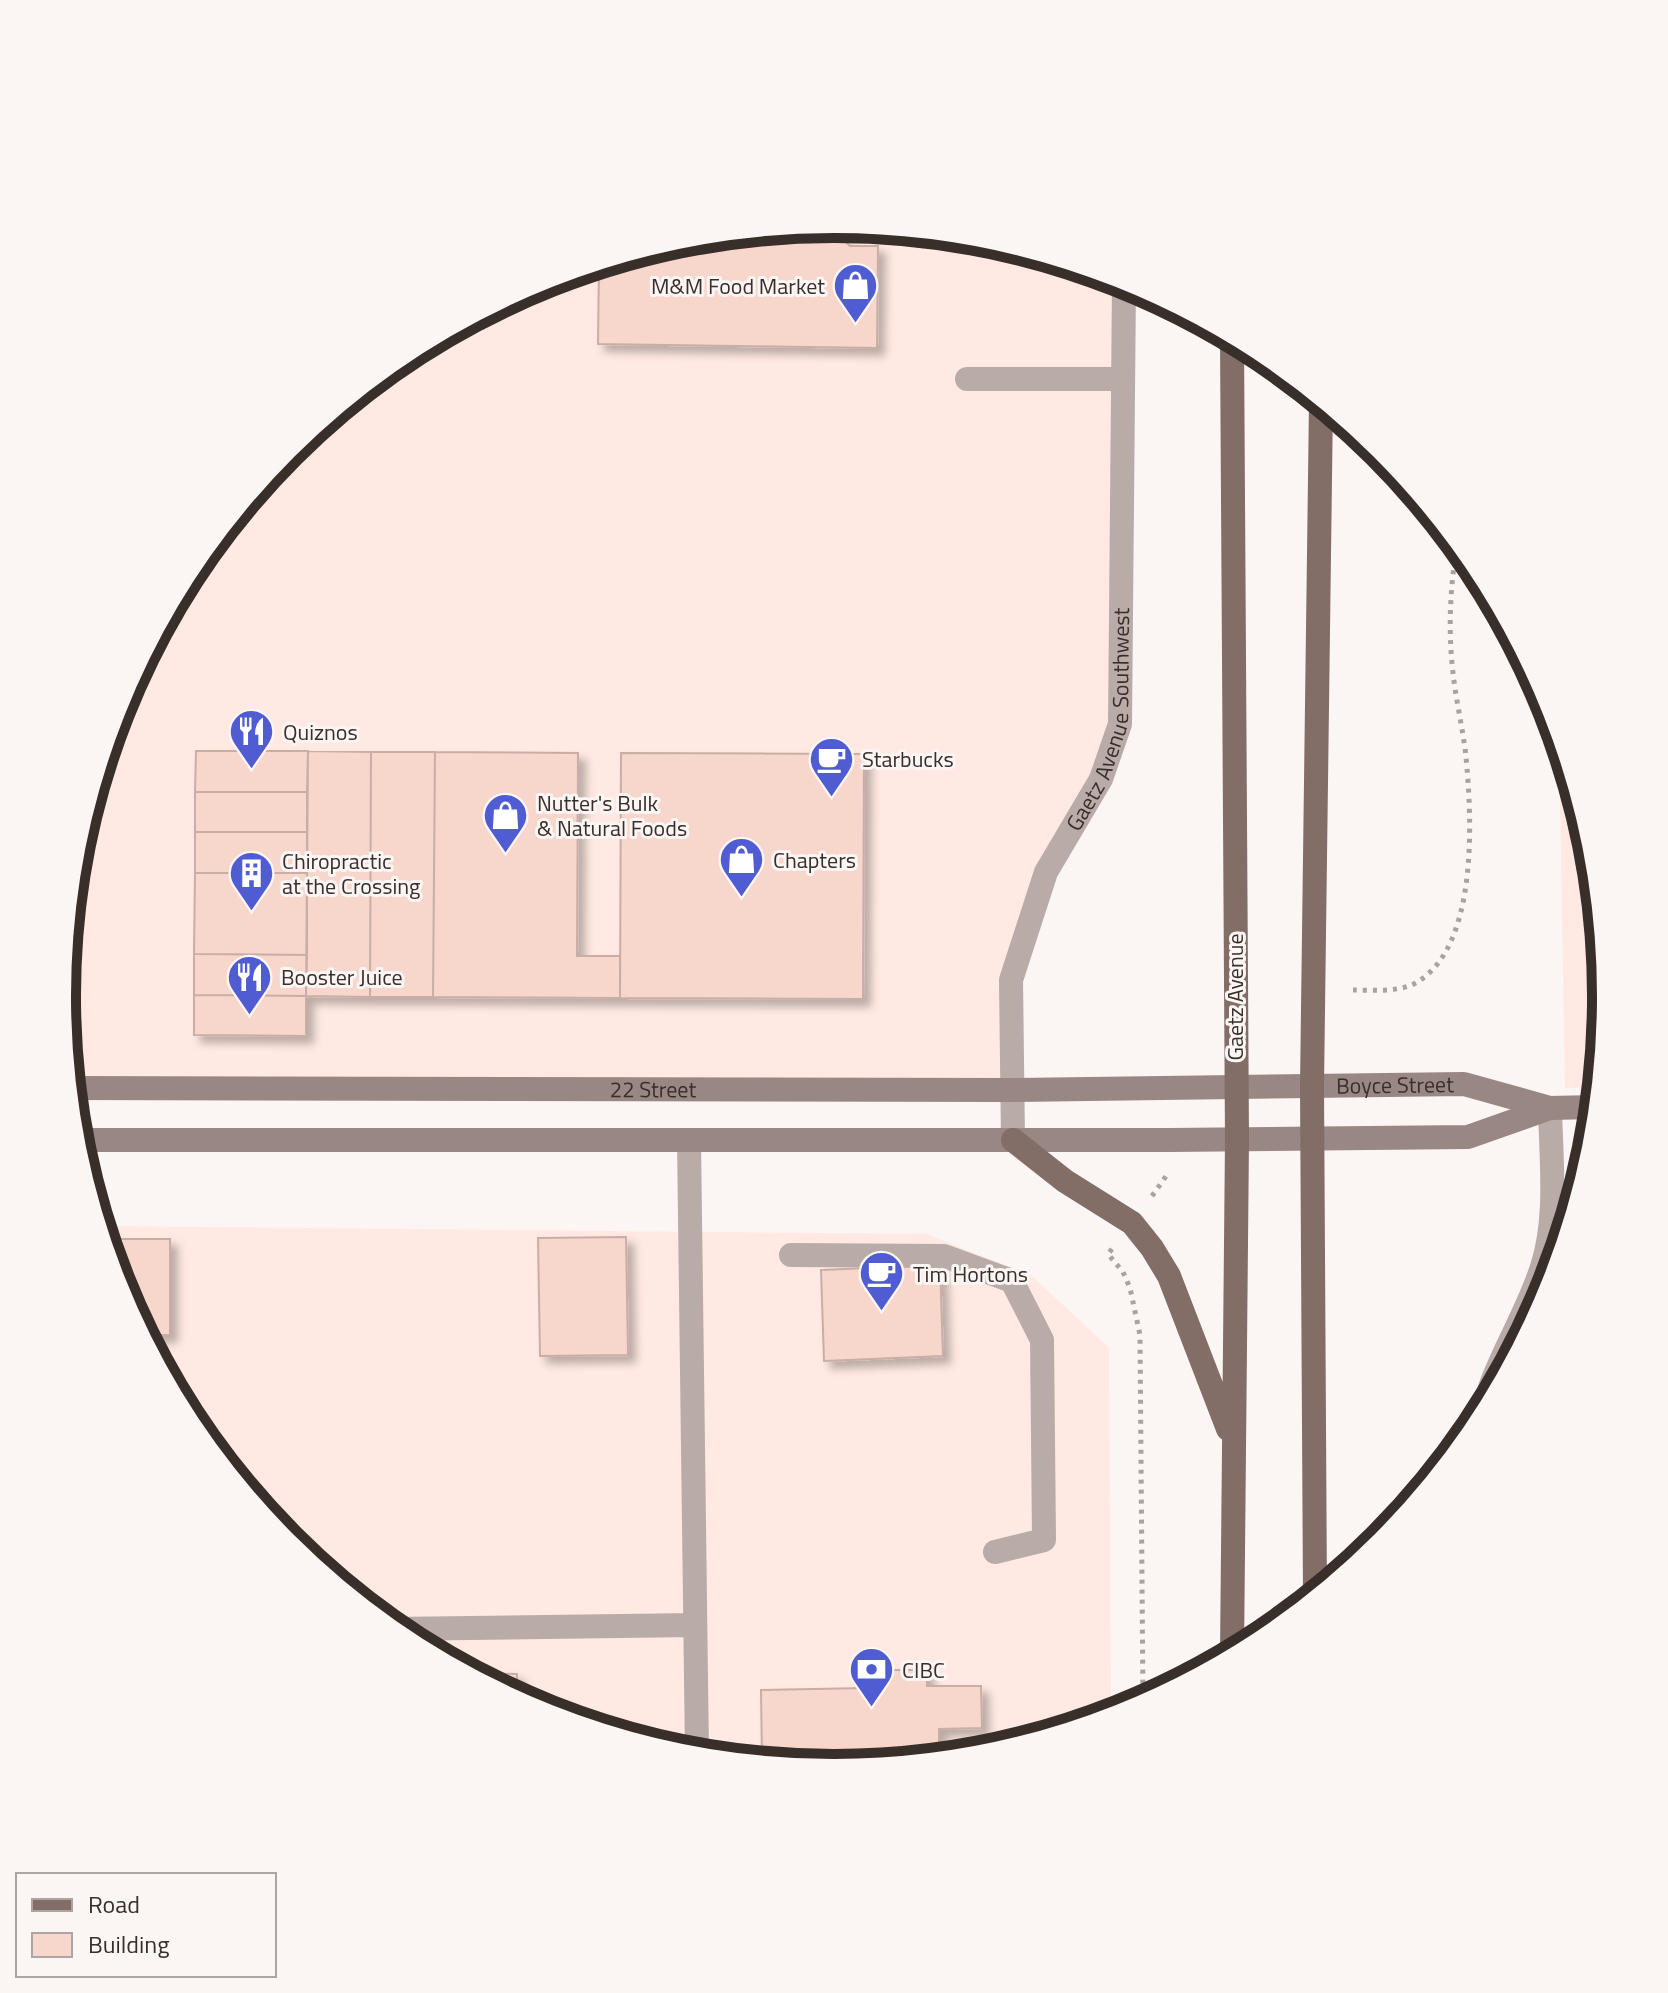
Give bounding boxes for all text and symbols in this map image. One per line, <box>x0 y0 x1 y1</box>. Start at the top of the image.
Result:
shop icon: M&M Food Market <box>832 262 880 325</box>
place label: M&M Food Market <box>651 269 825 303</box>
street label: Gaetz Avenue Southwest <box>1057 607 1138 837</box>
restaurant icon: Quiznos <box>228 708 276 771</box>
place label: Quiznos <box>283 715 358 749</box>
cafe icon: Starbucks <box>807 735 855 798</box>
place label: Starbucks <box>862 742 954 776</box>
place label: Nutter's Bulk & Natural Foods <box>537 786 687 845</box>
shop icon: Nutter's Bulk & Natural Foods <box>482 792 530 855</box>
shop icon: Chapters <box>718 836 766 899</box>
place label: Chapters <box>773 843 856 877</box>
place label: Chiropractic at the Crossing <box>282 844 420 903</box>
building icon: Chiropractic at the Crossing <box>227 850 275 913</box>
street label: Gaetz Avenue <box>1218 933 1252 1061</box>
restaurant icon: Booster Juice <box>226 953 274 1016</box>
place label: Booster Juice <box>281 960 403 994</box>
street label: Boyce Street <box>1336 1067 1454 1103</box>
street label: 22 Street <box>610 1072 696 1106</box>
cafe icon: Tim Hortons <box>858 1250 906 1313</box>
place label: Tim Hortons <box>913 1257 1028 1291</box>
bank icon: CIBC <box>847 1646 895 1709</box>
place label: CIBC <box>902 1653 945 1687</box>
legend <box>16 1873 276 1977</box>
text: Road <box>88 1886 140 1922</box>
text: Building <box>88 1926 170 1962</box>

